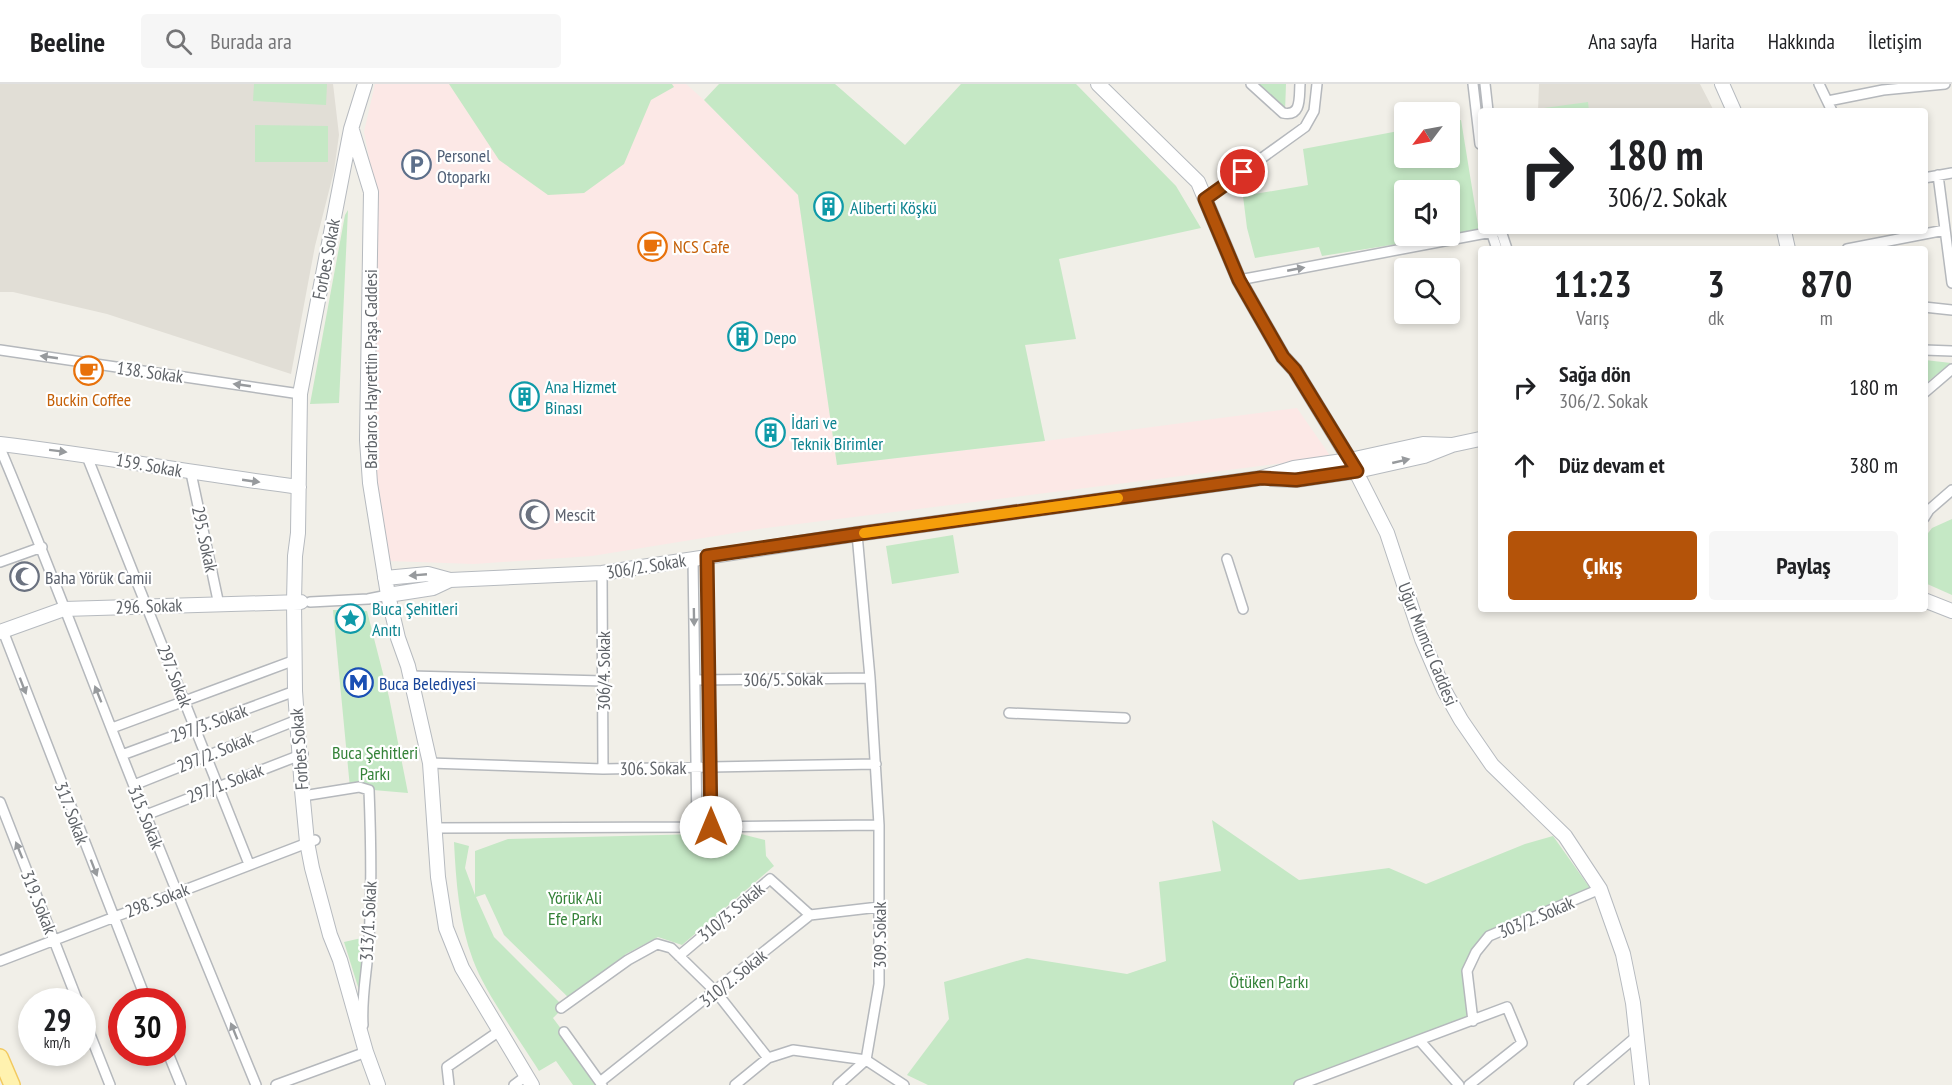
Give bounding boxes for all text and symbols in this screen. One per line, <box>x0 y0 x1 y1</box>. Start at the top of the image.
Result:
search box <box>141 14 561 68</box>
text: Beeline <box>30 23 105 60</box>
icon: search <box>162 25 195 58</box>
text: Burada ara <box>210 27 292 55</box>
text: Ana sayfa <box>1588 28 1657 55</box>
text: Harita <box>1690 28 1735 55</box>
text: Hakkında <box>1768 28 1835 55</box>
text: İletişim <box>1868 28 1922 55</box>
north arrow <box>1394 102 1460 168</box>
map controls <box>1394 102 1460 324</box>
text: 180 m <box>1607 127 1704 182</box>
icon: right <box>1508 132 1586 210</box>
place label: Personel Otoparkı <box>437 144 491 188</box>
pin <box>1217 146 1268 197</box>
parking icon: Personel Otoparkı <box>400 149 432 181</box>
icon: arrive <box>1226 155 1259 188</box>
button: sound <box>1394 180 1460 246</box>
text: 306/2. Sokak <box>1607 180 1727 214</box>
building icon: Aliberti Köşkü <box>813 191 845 223</box>
place label: Aliberti Köşkü <box>850 196 937 219</box>
street label: Forbes Sokak <box>307 217 345 301</box>
cafe icon: NCS Cafe <box>636 230 668 262</box>
place label: NCS Cafe <box>673 235 730 258</box>
button: search <box>1394 258 1460 324</box>
text: 11:23 <box>1554 260 1632 307</box>
text: 3 <box>1708 260 1725 307</box>
text: 870 <box>1801 260 1852 307</box>
one-way arrow <box>1287 264 1306 273</box>
street label: Barbaros Hayrettin Paşa Caddesi <box>359 269 382 469</box>
text: Varış <box>1576 305 1609 331</box>
text: dk <box>1708 305 1724 331</box>
text: m <box>1820 305 1833 331</box>
building icon: Depo <box>727 321 759 353</box>
place label: Depo <box>764 326 797 349</box>
one-way arrow <box>40 353 59 362</box>
cafe icon: Buckin Coffee <box>73 354 105 386</box>
street label: 138. Sokak <box>115 356 185 388</box>
text: Sağa dön <box>1559 360 1631 388</box>
icon: right <box>1508 371 1541 404</box>
text: 180 m <box>1849 373 1898 401</box>
place label: Ana Hizmet Binası <box>545 375 617 419</box>
building icon: Ana Hizmet Binası <box>508 380 540 412</box>
one-way arrow <box>233 381 252 390</box>
place label: Buckin Coffee <box>47 388 131 411</box>
text: 306/2. Sokak <box>1559 388 1648 414</box>
place label: İdari ve Teknik Birimler <box>791 411 883 455</box>
building icon: İdari ve Teknik Birimler <box>754 416 786 448</box>
one-way arrow <box>49 446 68 455</box>
street label: 159. Sokak <box>114 448 184 482</box>
icon: ahead <box>1508 449 1541 482</box>
text: Düz devam et <box>1559 451 1665 479</box>
text: 380 m <box>1849 451 1898 479</box>
one-way arrow <box>1392 456 1411 465</box>
one-way arrow <box>241 476 260 485</box>
mosque icon: Mescit <box>518 498 550 530</box>
place label: Mescit <box>555 503 595 526</box>
street label: 295. Sokak <box>187 504 223 574</box>
button: Çıkış <box>1508 531 1697 600</box>
button: Paylaş <box>1709 531 1898 600</box>
street label: 306/2. Sokak <box>605 548 687 584</box>
mosque icon: Baha Yörük Camii <box>8 561 40 593</box>
place label: Baha Yörük Camii <box>45 566 152 589</box>
one-way arrow <box>408 570 427 580</box>
street label: Uğur Mumcu Caddesi <box>1393 579 1463 709</box>
street label: 296. Sokak <box>115 593 183 619</box>
place label: Buca Şehitleri Anıtı <box>372 597 458 641</box>
place icon: Buca Şehitleri Anıtı <box>335 602 367 634</box>
one-way arrow <box>690 608 699 627</box>
street label: 306/4. Sokak <box>592 631 615 711</box>
street label: 297. Sokak <box>152 641 198 711</box>
metro station icon: Buca Belediyesi <box>342 667 374 699</box>
street label: 306/5. Sokak <box>743 667 823 691</box>
place label: Buca Belediyesi <box>379 672 476 695</box>
one-way arrow <box>19 677 28 695</box>
one-way arrow <box>93 685 102 703</box>
street label: 297/3. Sokak <box>167 698 251 748</box>
street label: Forbes Sokak <box>285 707 313 791</box>
street label: 297/2. Sokak <box>174 726 256 778</box>
park label: Buca Şehitleri Parkı <box>332 741 418 785</box>
street label: 306. Sokak <box>619 756 687 780</box>
street label: 297/1. Sokak <box>183 758 267 808</box>
street label: 317. Sokak <box>50 778 94 848</box>
street label: 315. Sokak <box>123 782 169 852</box>
position arrow <box>679 795 743 859</box>
one-way arrow <box>13 840 23 858</box>
one-way arrow <box>89 859 99 877</box>
street label: 319. Sokak <box>16 867 62 937</box>
street label: 298. Sokak <box>122 877 192 923</box>
street label: 310/3. Sokak <box>693 877 769 947</box>
street label: 313/1. Sokak <box>354 880 382 962</box>
park label: Yörük Ali Efe Parkı <box>548 886 602 930</box>
street label: 303/2. Sokak <box>1495 891 1577 943</box>
street label: 309. Sokak <box>868 902 891 968</box>
street label: 310/2. Sokak <box>695 944 771 1012</box>
park label: Ötüken Parkı <box>1229 970 1309 993</box>
speed limit sign: 30 <box>108 988 186 1066</box>
text: 29 <box>43 1000 71 1039</box>
one-way arrow <box>229 1022 238 1040</box>
text: km/h <box>44 1033 70 1052</box>

